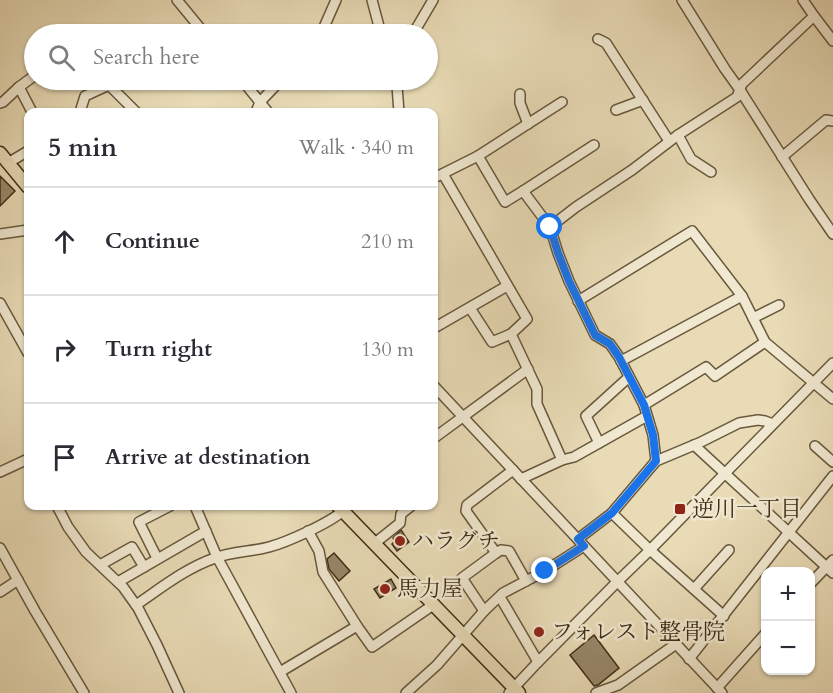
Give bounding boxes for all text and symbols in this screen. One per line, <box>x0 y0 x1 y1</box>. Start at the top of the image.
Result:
search box <box>24 24 438 90</box>
icon: search <box>45 41 78 74</box>
text: Search here <box>93 42 200 72</box>
text: 5 min <box>48 130 117 165</box>
text: Walk · 340 m <box>299 134 414 161</box>
route start <box>536 213 562 239</box>
icon: ahead <box>48 225 81 258</box>
text: Continue <box>105 226 200 256</box>
text: 210 m <box>361 228 414 255</box>
icon: right <box>48 333 81 366</box>
text: Turn right <box>105 334 212 364</box>
text: 130 m <box>361 336 414 363</box>
icon: arrive <box>48 441 81 474</box>
text: Arrive at destination <box>105 442 310 472</box>
place label: 逆川一丁目 <box>692 494 802 524</box>
marker: 逆川一丁目 <box>673 502 687 516</box>
place label: ハラグチ <box>412 526 500 556</box>
marker: ハラグチ <box>393 534 407 548</box>
route end <box>531 557 557 583</box>
map controls <box>761 567 815 675</box>
button: + <box>761 567 815 621</box>
place label: 馬力屋 <box>397 574 463 604</box>
marker: 馬力屋 <box>378 582 392 596</box>
place label: フォレスト整骨院 <box>551 617 725 647</box>
button: − <box>761 621 815 675</box>
marker: フォレスト整骨院 <box>532 625 546 639</box>

